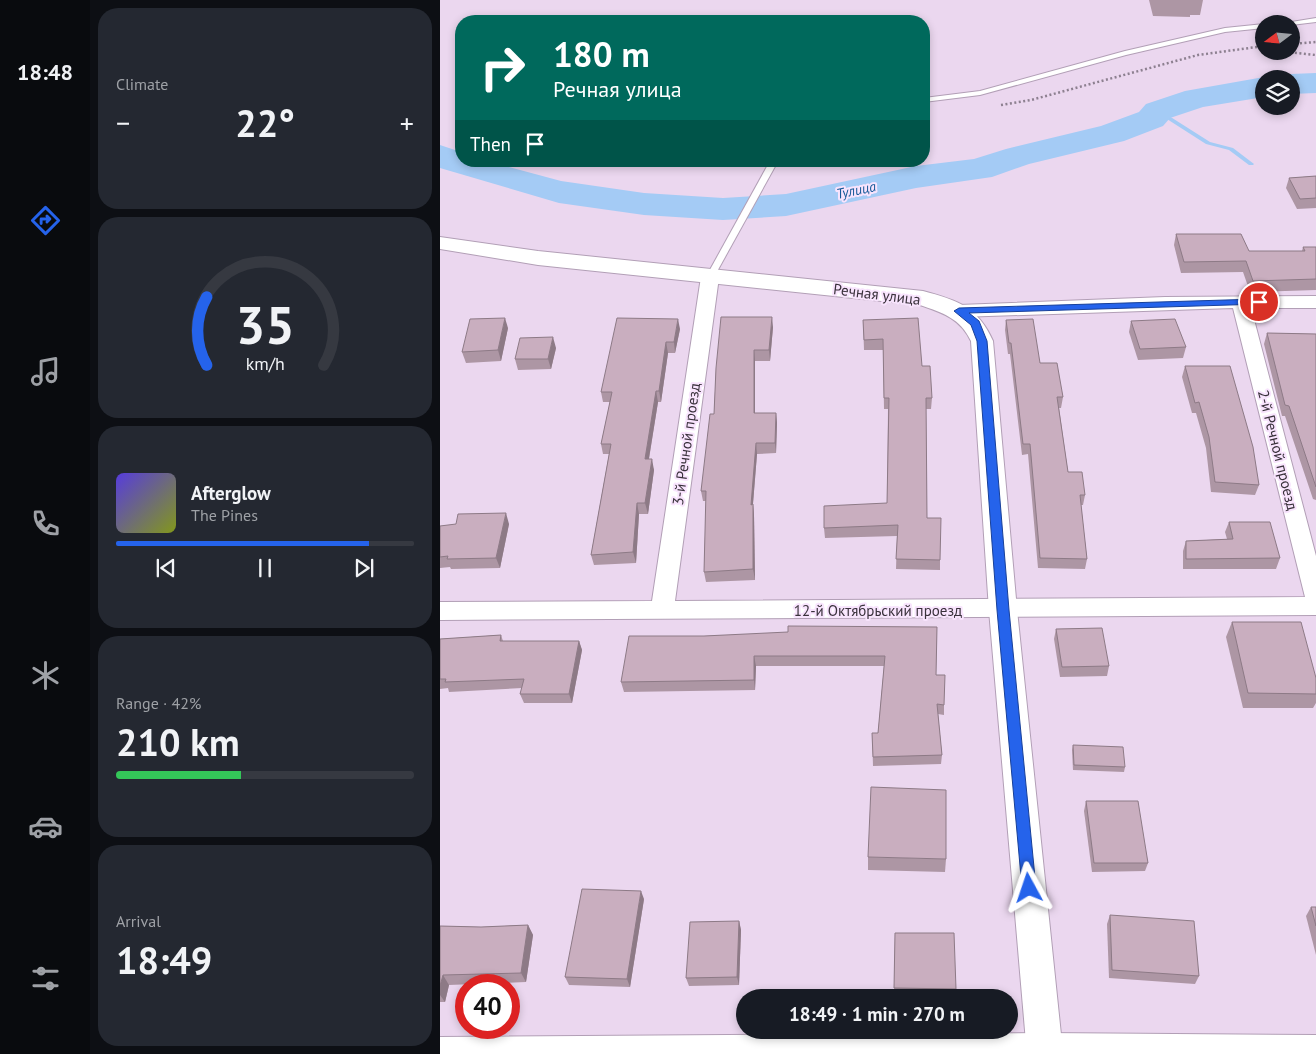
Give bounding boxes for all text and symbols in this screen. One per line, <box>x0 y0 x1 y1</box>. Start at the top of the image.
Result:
north arrow <box>1255 15 1300 60</box>
map controls <box>1255 15 1300 115</box>
text: 180 m <box>553 31 650 77</box>
icon: right <box>470 35 535 100</box>
text: 18:48 <box>17 58 73 86</box>
button: layers <box>1255 70 1300 115</box>
text: Climate <box>116 74 168 94</box>
text: Речная улица <box>553 75 682 103</box>
text: 22° <box>235 98 295 147</box>
text: − <box>116 104 130 141</box>
text: + <box>400 104 414 141</box>
icon: arrive <box>521 130 549 158</box>
text: Then <box>470 132 511 156</box>
water label: Тулица <box>835 177 878 203</box>
icon: directions <box>28 203 63 238</box>
street label: Речная улица <box>832 279 922 309</box>
pin <box>1238 281 1280 323</box>
icon: arrive <box>1245 288 1273 316</box>
text: 35 <box>236 291 294 358</box>
text: km/h <box>245 352 285 375</box>
icon: music <box>28 354 63 389</box>
street label: 3-й Речной проезд <box>668 382 704 506</box>
street label: 2-й Речной проезд <box>1254 388 1302 512</box>
text: Afterglow <box>191 481 271 505</box>
text: The Pines <box>191 505 258 525</box>
icon: phone <box>28 506 63 541</box>
icon: previous <box>152 554 180 582</box>
icon: pause <box>251 554 279 582</box>
icon: next <box>350 554 378 582</box>
street label: 12-й Октябрьский проезд <box>794 601 962 620</box>
icon: climate <box>28 658 63 693</box>
text: Range · 42% <box>116 693 201 713</box>
text: 210 km <box>116 717 240 766</box>
icon: car <box>28 809 63 844</box>
position arrow <box>1002 861 1054 913</box>
text: Arrival <box>116 911 161 931</box>
text: 18:49 <box>116 935 212 984</box>
icon: filters <box>28 961 63 996</box>
speed limit sign: 40 <box>455 974 520 1039</box>
text: 18:49 · 1 min · 270 m <box>789 1002 965 1026</box>

